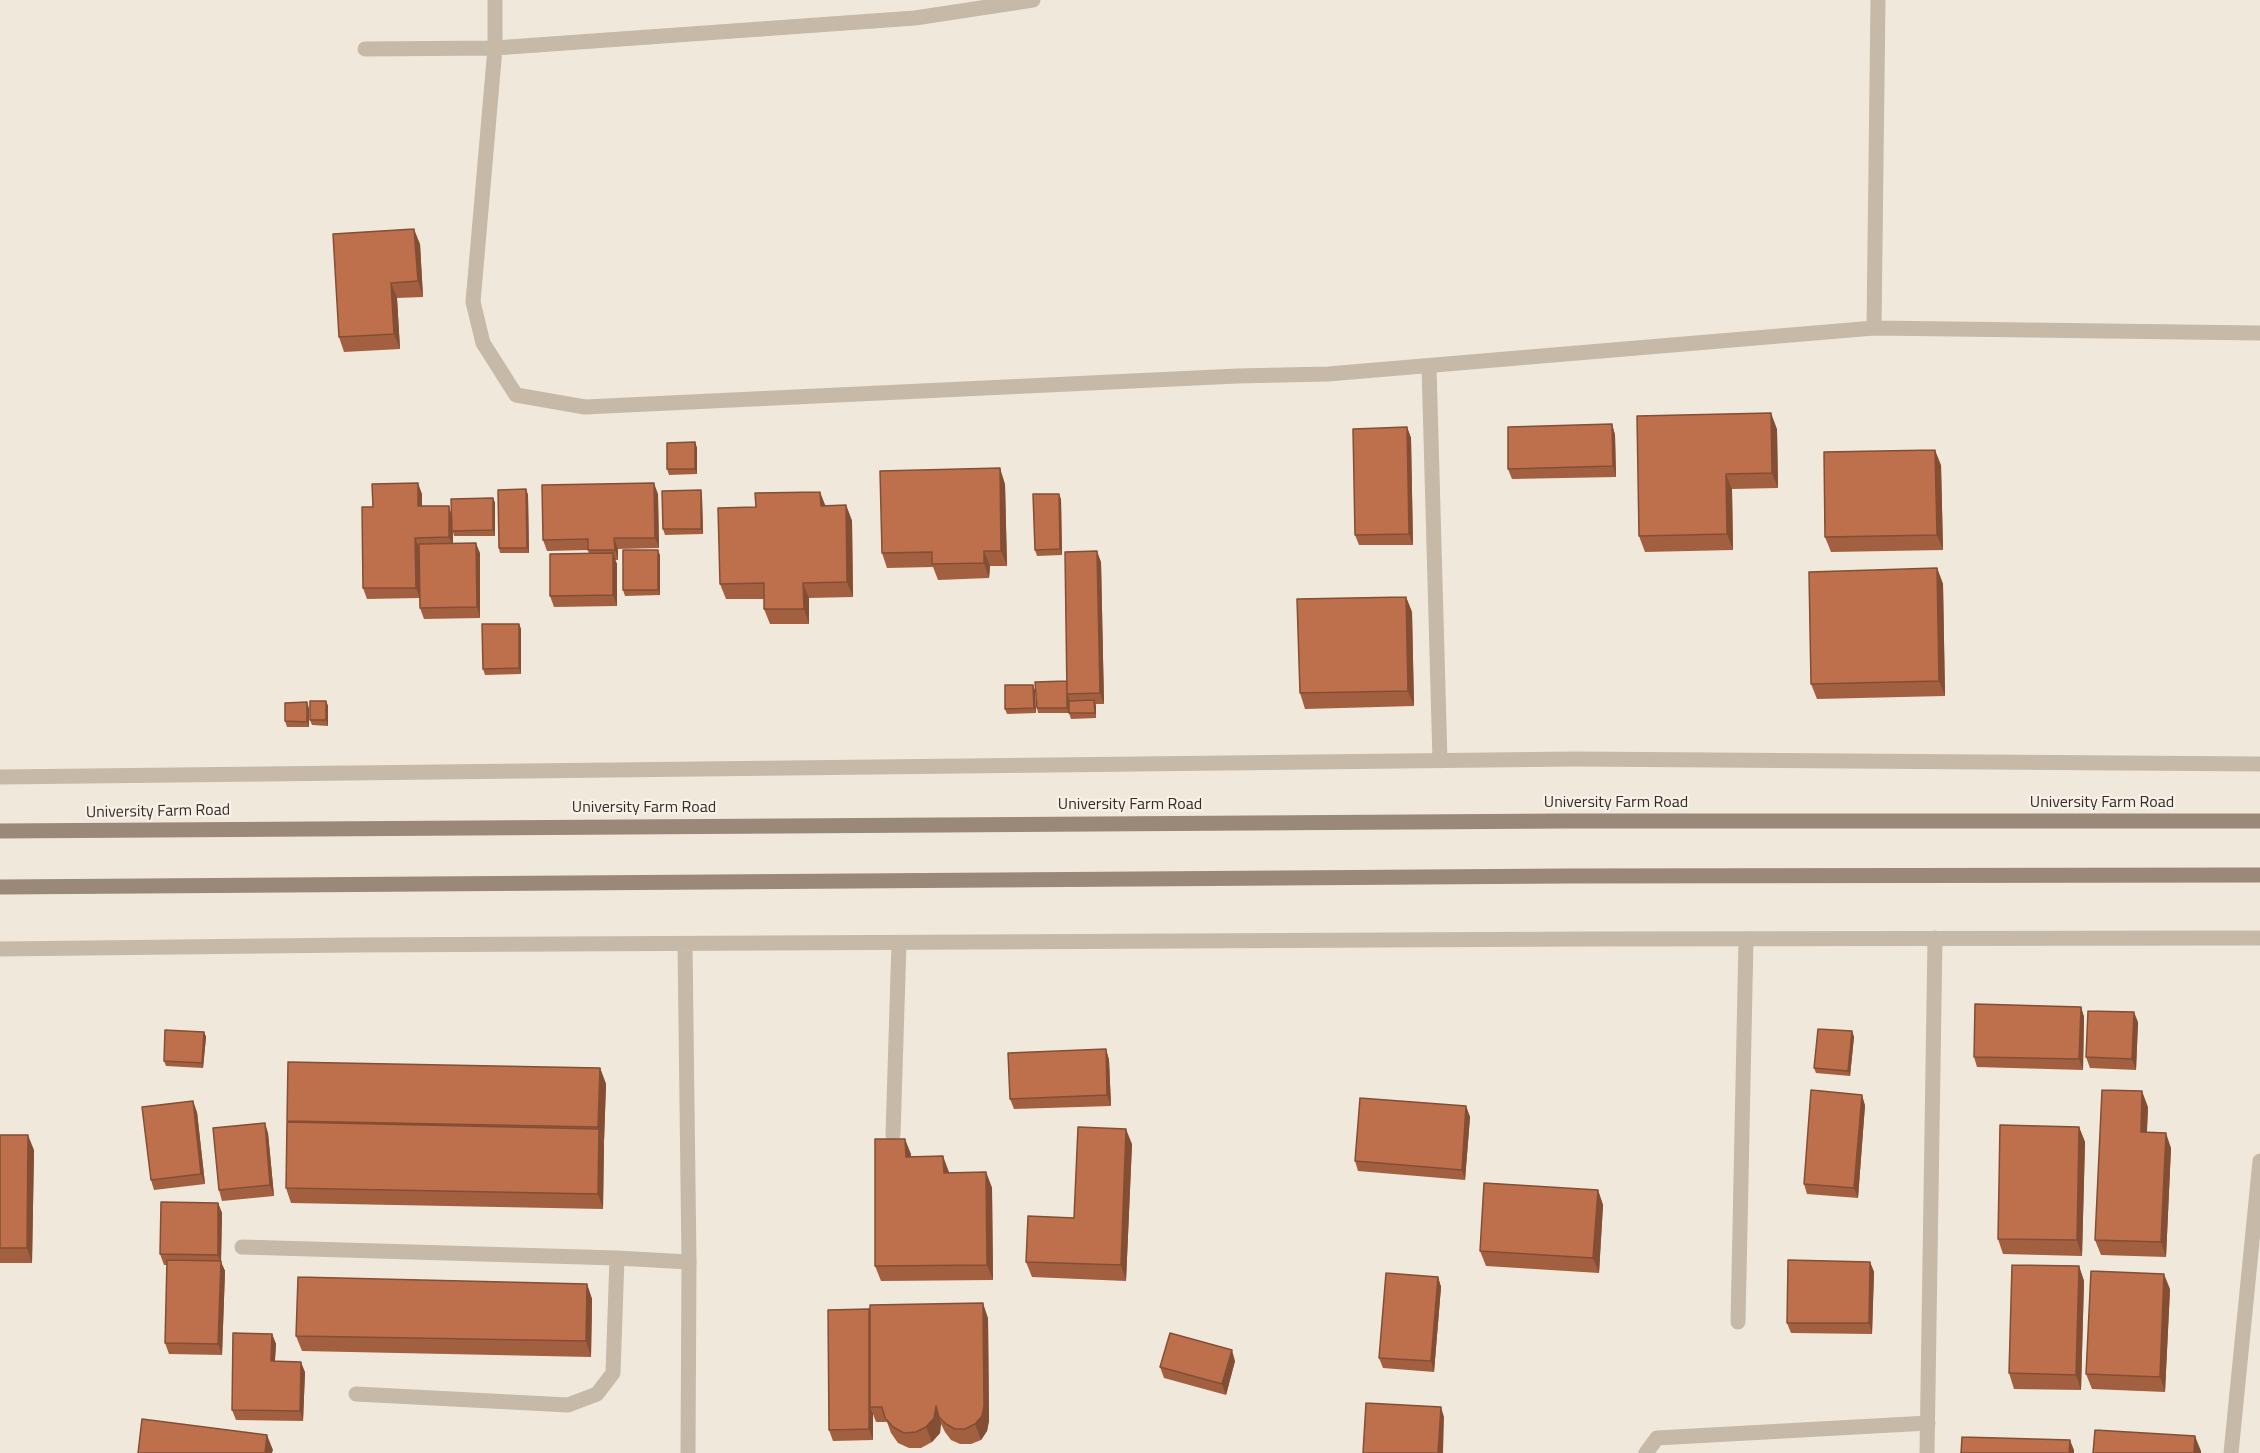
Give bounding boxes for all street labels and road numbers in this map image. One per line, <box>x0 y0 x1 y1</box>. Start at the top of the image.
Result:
street label: University Farm Road <box>1544 793 1688 813</box>
street label: University Farm Road <box>2030 793 2174 813</box>
street label: University Farm Road <box>1058 795 1202 815</box>
street label: University Farm Road <box>572 798 716 818</box>
street label: University Farm Road <box>86 801 230 823</box>

